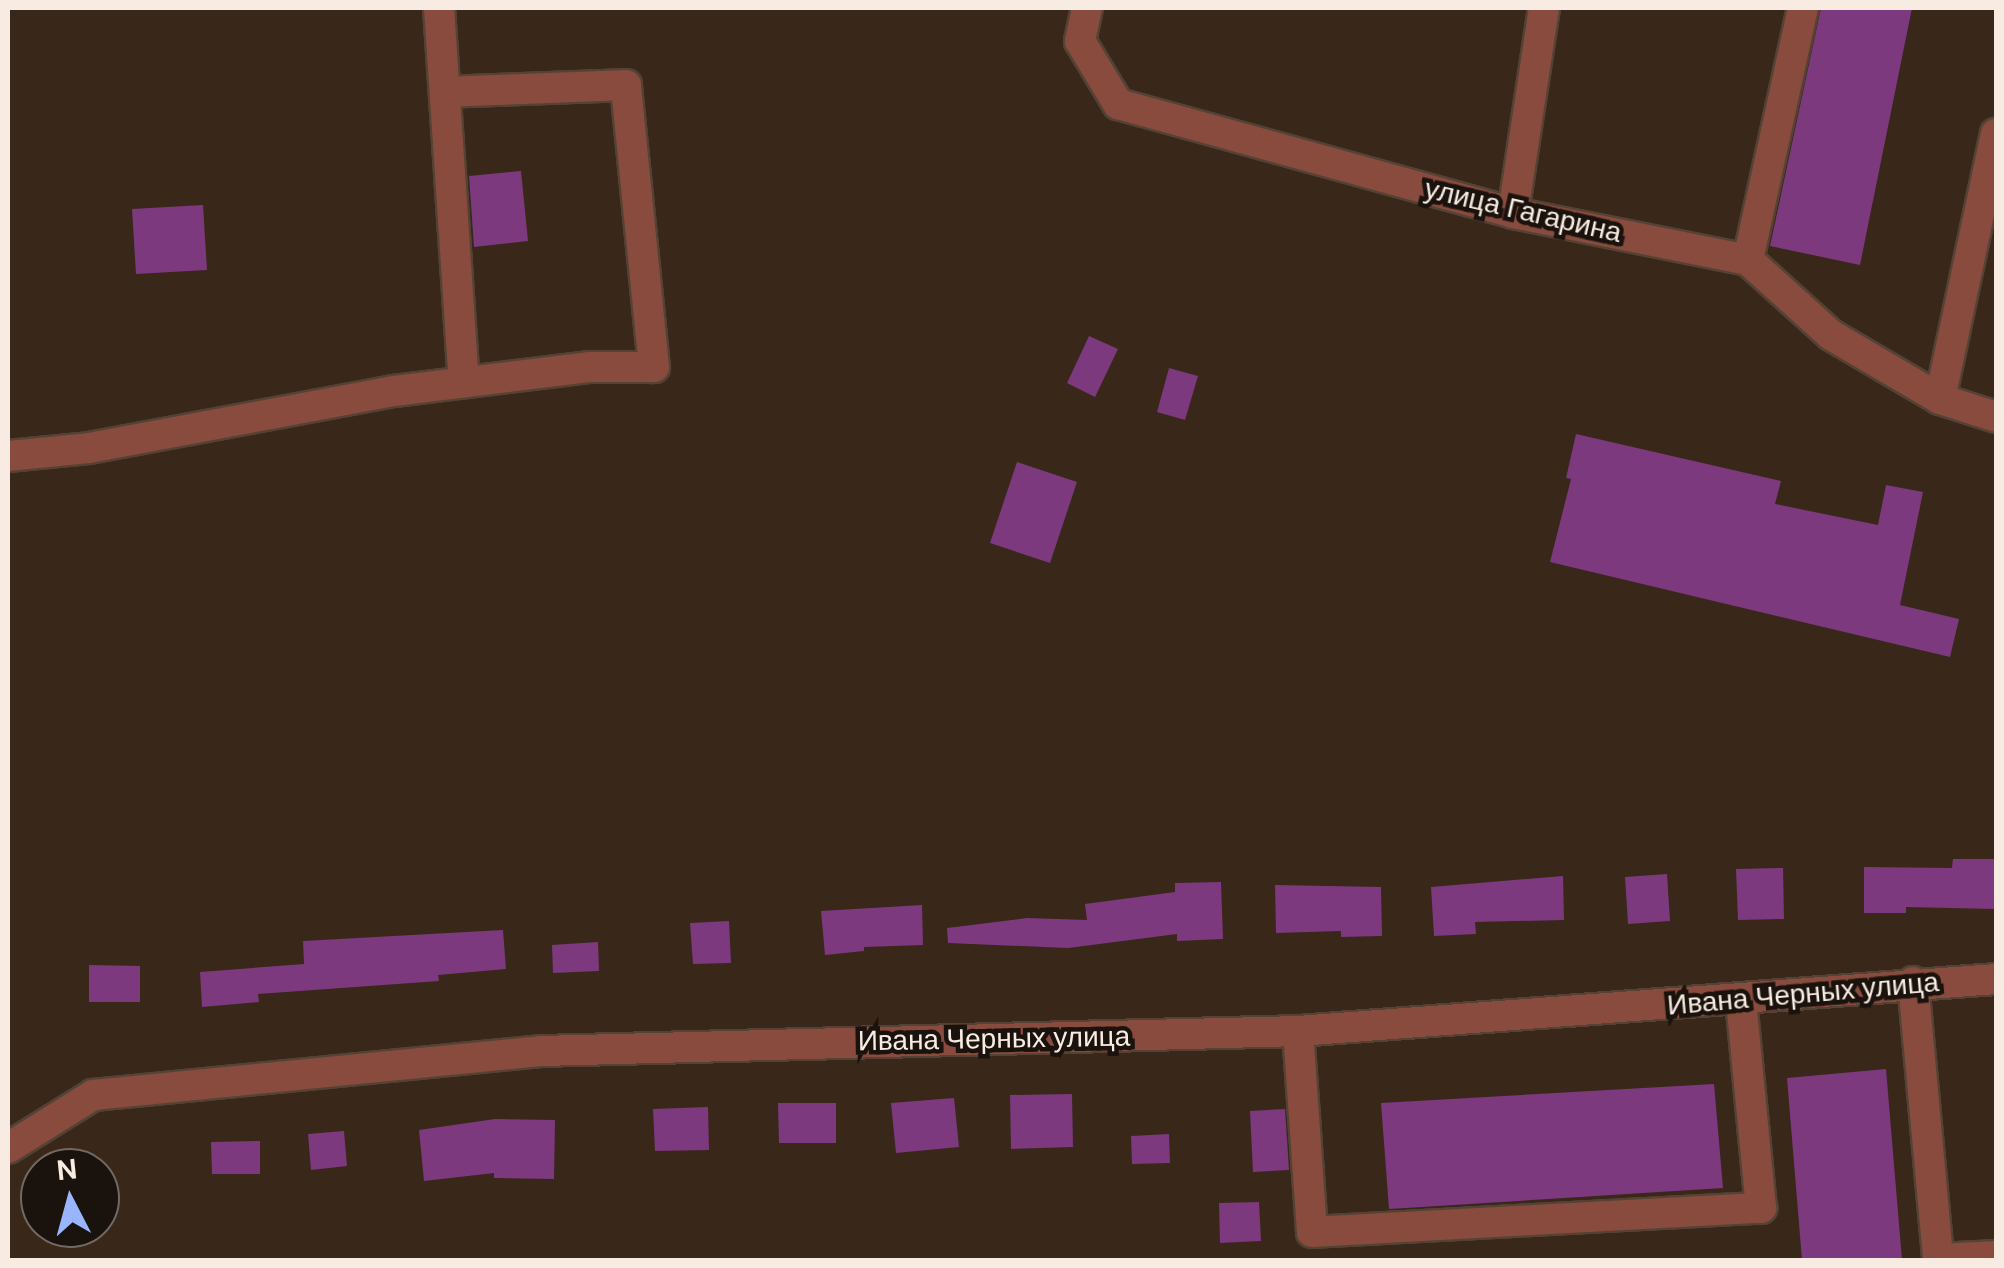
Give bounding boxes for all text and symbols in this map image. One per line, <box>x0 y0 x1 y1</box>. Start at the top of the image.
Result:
street label: улица Гагарина <box>1421 172 1625 250</box>
street label: Ивана Черных улица <box>1666 965 1940 1023</box>
street label: Ивана Черных улица <box>857 1020 1131 1058</box>
north arrow <box>20 1148 120 1248</box>
text: N <box>55 1150 79 1189</box>

